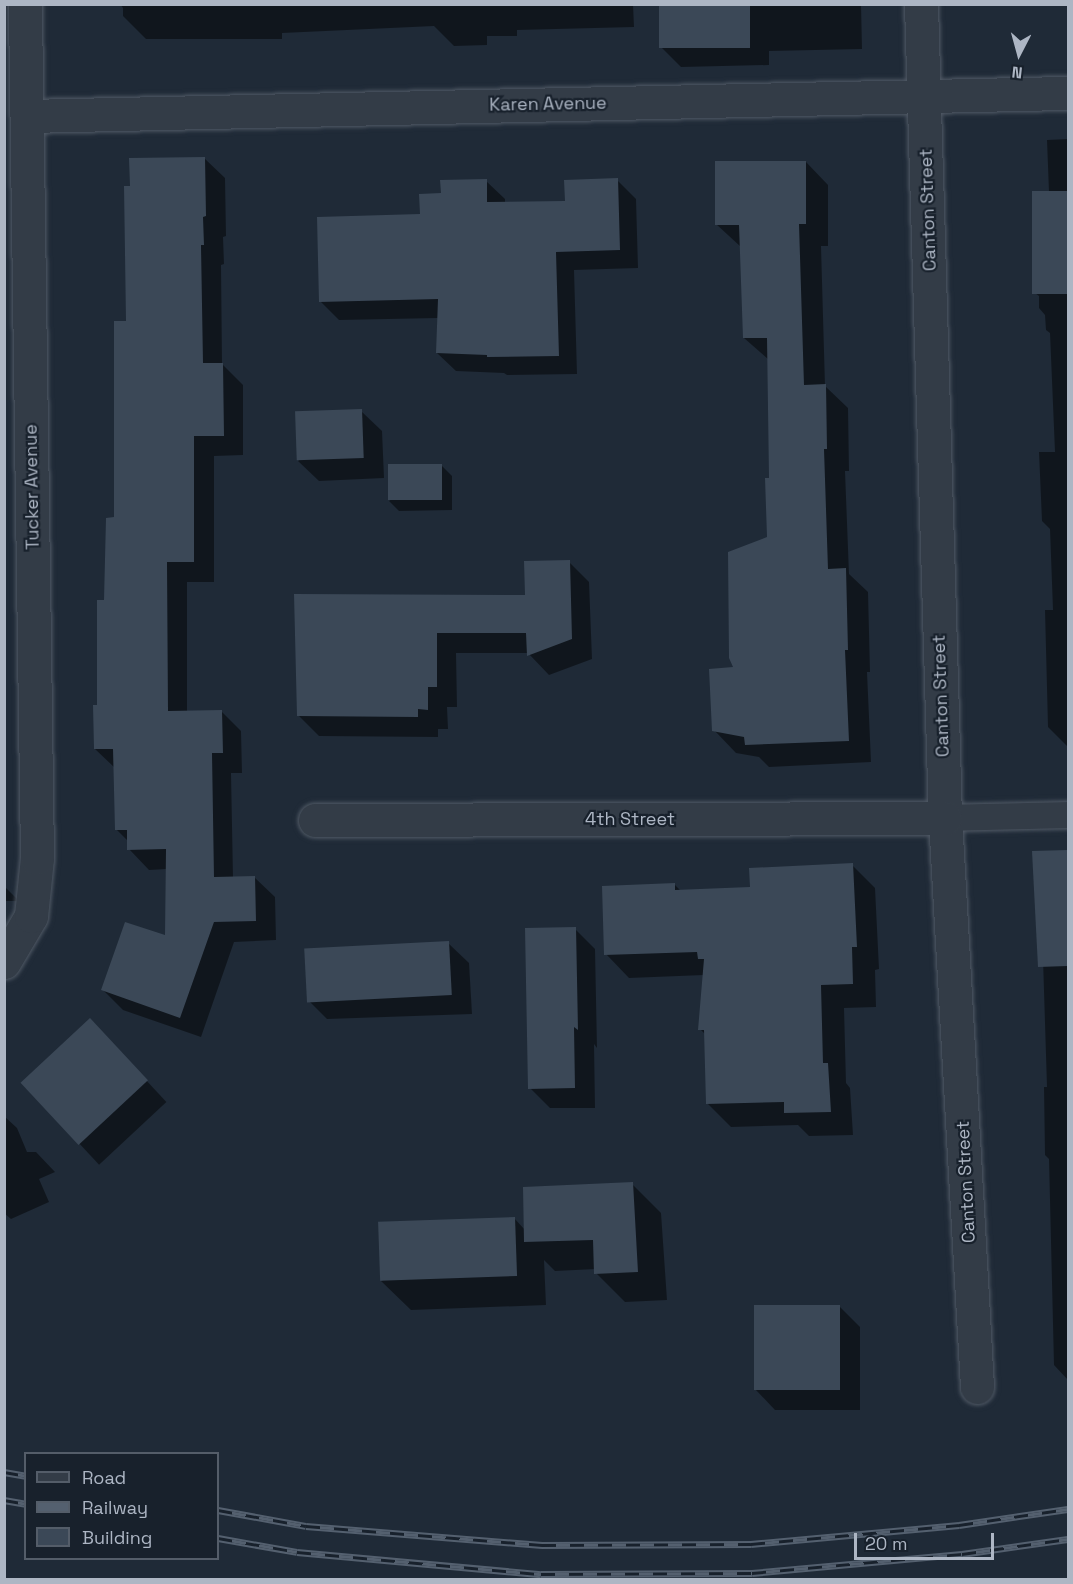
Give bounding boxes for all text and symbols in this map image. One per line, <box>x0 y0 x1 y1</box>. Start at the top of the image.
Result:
north arrow <box>989 24 1049 84</box>
text: N <box>1011 61 1024 83</box>
street label: Karen Avenue <box>489 92 607 116</box>
street label: Canton Street <box>915 148 941 272</box>
street label: Tucker Avenue <box>20 424 44 550</box>
street label: Canton Street <box>928 634 954 758</box>
street label: 4th Street <box>585 808 675 830</box>
street label: Canton Street <box>952 1120 980 1244</box>
legend <box>24 1452 219 1560</box>
text: Road <box>82 1466 126 1489</box>
text: Railway <box>82 1496 148 1519</box>
scale bar <box>857 1521 996 1559</box>
text: Building <box>82 1526 152 1549</box>
text: 20 m <box>865 1532 908 1555</box>

